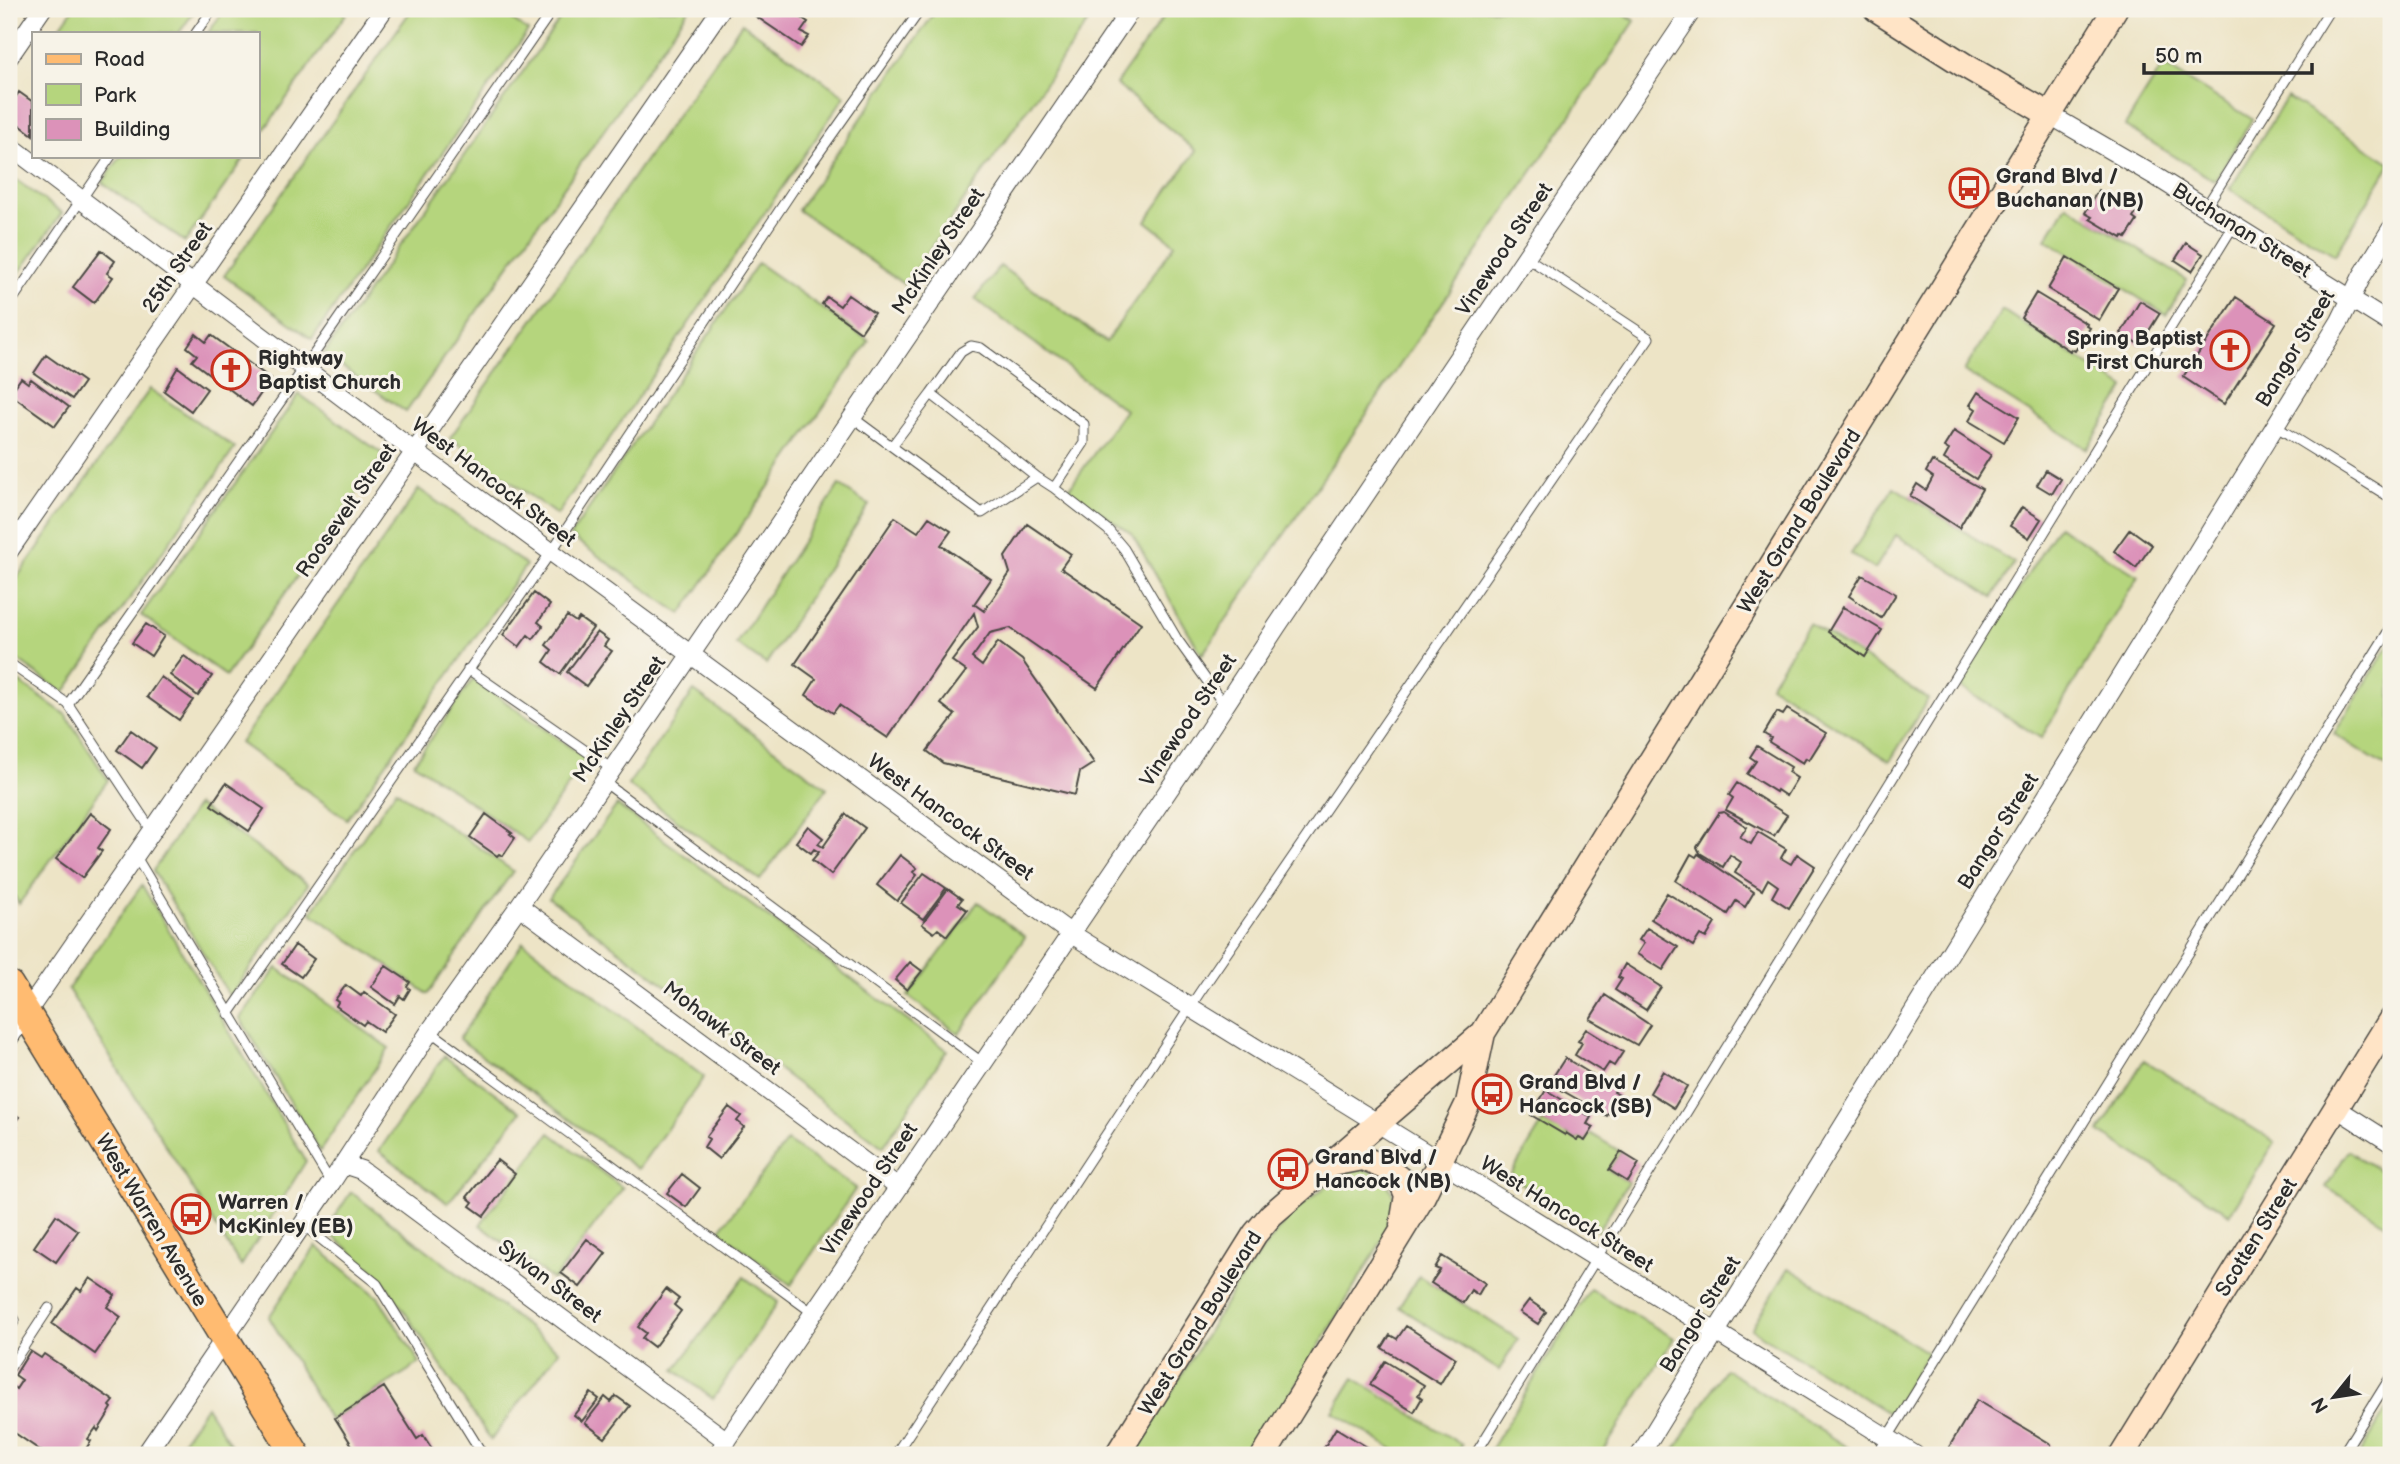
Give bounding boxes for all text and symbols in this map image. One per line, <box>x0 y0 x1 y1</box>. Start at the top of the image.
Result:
legend <box>32 32 259 158</box>
scale bar <box>2144 32 2312 76</box>
text: 50 m <box>2155 44 2202 69</box>
text: Road <box>94 47 145 72</box>
text: Park <box>94 83 137 108</box>
text: Building <box>94 117 170 142</box>
place label: Grand Blvd / Buchanan (NB) <box>1996 164 2144 213</box>
bus stop icon: Grand Blvd / Buchanan (NB) <box>1948 167 1990 209</box>
street label: Vinewood Street <box>1451 178 1558 320</box>
street label: Buchanan Street <box>2168 178 2316 284</box>
street label: McKinley Street <box>887 183 990 319</box>
street label: 25th Street <box>137 216 218 318</box>
street label: Bangor Street <box>2251 284 2341 412</box>
place label: Spring Baptist First Church <box>2067 326 2203 375</box>
church icon: Spring Baptist First Church <box>2209 329 2251 371</box>
place label: Rightway Baptist Church <box>258 346 401 395</box>
church icon: Rightway Baptist Church <box>210 349 252 391</box>
street label: West Hancock Street <box>407 412 581 553</box>
street label: West Grand Boulevard <box>1732 424 1866 618</box>
street label: Roosevelt Street <box>291 438 402 582</box>
street label: Vinewood Street <box>1135 649 1242 791</box>
street label: McKinley Street <box>568 651 671 787</box>
street label: West Hancock Street <box>863 749 1039 886</box>
street label: Bangor Street <box>1953 768 2044 894</box>
street label: Mohawk Street <box>658 976 786 1081</box>
place label: Grand Blvd / Hancock (SB) <box>1519 1070 1652 1119</box>
bus stop icon: Grand Blvd / Hancock (SB) <box>1471 1073 1513 1115</box>
street label: Vinewood Street <box>816 1118 923 1260</box>
street label: West Warren Avenue <box>90 1129 213 1311</box>
place label: Grand Blvd / Hancock (NB) <box>1315 1145 1451 1194</box>
bus stop icon: Grand Blvd / Hancock (NB) <box>1267 1148 1309 1190</box>
street label: West Hancock Street <box>1476 1151 1658 1278</box>
street label: Scotten Street <box>2210 1173 2303 1301</box>
place label: Warren / McKinley (EB) <box>218 1190 354 1239</box>
bus stop icon: Warren / McKinley (EB) <box>170 1193 212 1235</box>
street label: West Grand Boulevard <box>1133 1226 1267 1420</box>
street label: Sylvan Street <box>493 1234 607 1329</box>
street label: Bangor Street <box>1655 1251 1746 1377</box>
north arrow <box>2298 1362 2368 1432</box>
text: N <box>2307 1393 2334 1417</box>

